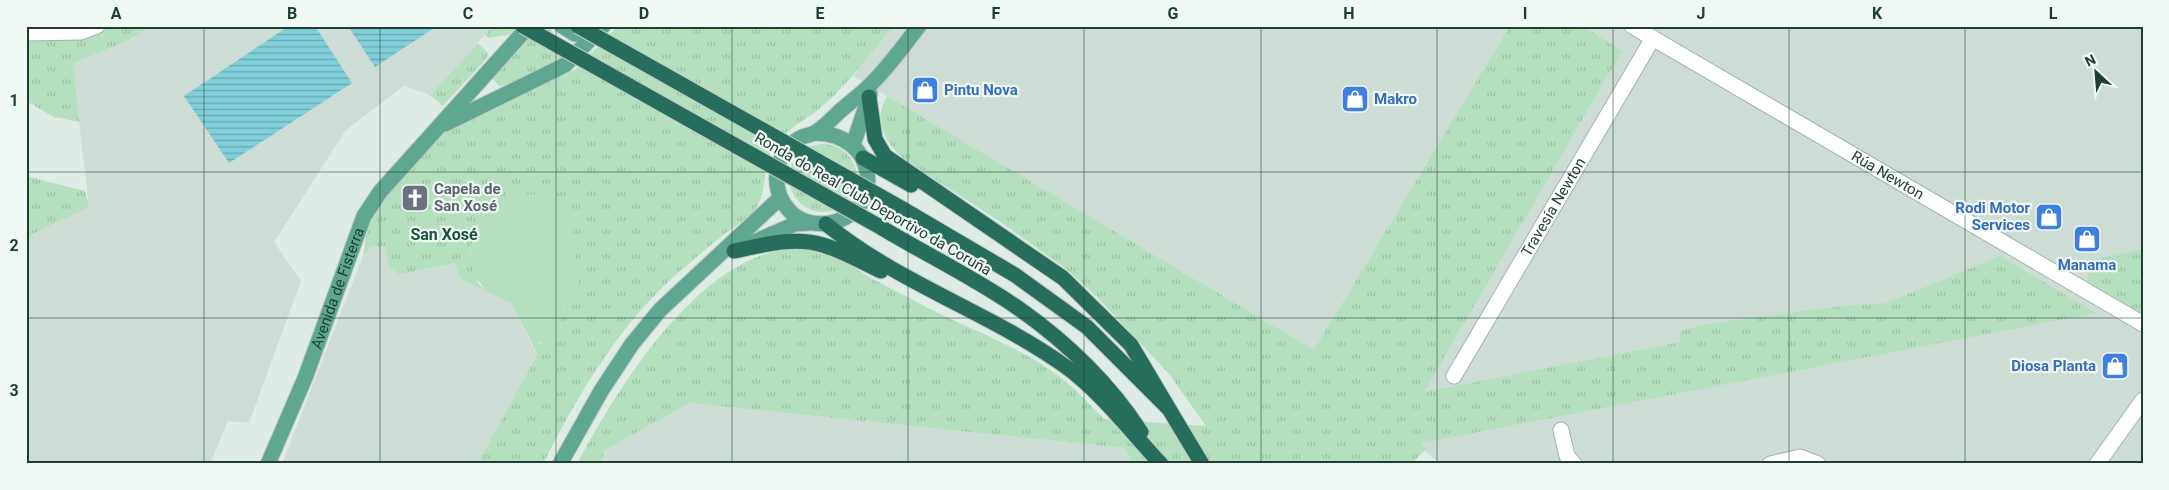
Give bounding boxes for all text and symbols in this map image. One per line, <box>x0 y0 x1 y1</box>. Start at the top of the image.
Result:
text: A <box>111 4 122 23</box>
text: B <box>287 4 297 23</box>
text: C <box>463 4 473 23</box>
text: D <box>639 4 649 23</box>
text: E <box>816 4 825 23</box>
text: F <box>992 4 1001 23</box>
text: G <box>1168 4 1179 23</box>
text: H <box>1343 4 1355 23</box>
text: I <box>1523 4 1527 23</box>
text: J <box>1697 4 1705 23</box>
text: K <box>1872 4 1883 23</box>
text: L <box>2049 4 2058 23</box>
north arrow <box>2072 48 2122 98</box>
text: N <box>2082 51 2098 70</box>
shop icon: Pintu Nova <box>910 75 940 105</box>
place label: Pintu Nova <box>944 81 1018 99</box>
shop icon: Makro <box>1340 84 1370 114</box>
place label: Makro <box>1374 90 1417 108</box>
text: 1 <box>9 91 19 110</box>
street label: Ronda do Real Club Deportivo da Coruña <box>751 129 995 279</box>
street label: Rúa Newton <box>1848 147 1927 203</box>
street label: Travesía Newton <box>1517 155 1589 260</box>
place label: Capela de San Xosé <box>434 180 501 215</box>
church icon: Capela de San Xosé <box>400 183 430 213</box>
place label: Rodi Motor Services <box>1955 199 2030 234</box>
shop icon: Rodi Motor Services <box>2034 202 2064 232</box>
shop icon: Manama <box>2072 224 2102 254</box>
street label: Avenida de Fisterra <box>307 225 368 351</box>
district label: San Xosé <box>410 225 478 244</box>
text: 2 <box>9 236 19 255</box>
place label: Manama <box>2058 256 2116 274</box>
shop icon: Diosa Planta <box>2100 351 2130 381</box>
place label: Diosa Planta <box>2011 357 2096 375</box>
text: 3 <box>9 381 19 400</box>

